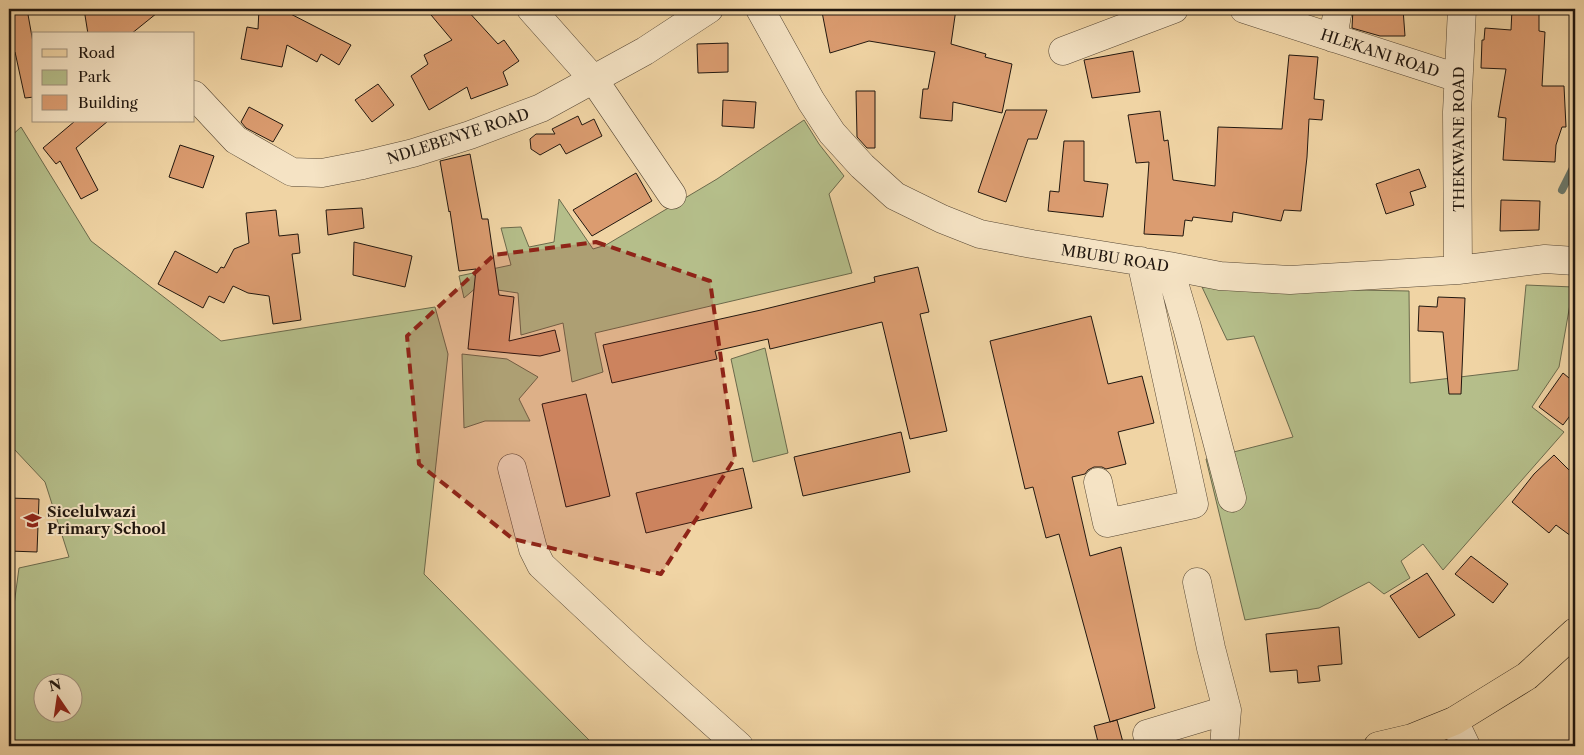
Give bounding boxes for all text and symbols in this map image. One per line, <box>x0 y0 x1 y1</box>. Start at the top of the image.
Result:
street label: HLEKANI ROAD <box>1318 25 1442 81</box>
legend <box>32 32 195 122</box>
text: Road <box>78 43 115 62</box>
street label: THEKWANE ROAD <box>1449 66 1468 212</box>
text: Park <box>78 67 112 86</box>
text: Building <box>78 93 138 112</box>
street label: NDLEBENYE ROAD <box>384 104 532 168</box>
street label: MBUBU ROAD <box>1060 240 1170 276</box>
place label: Sicelulwazi Primary School <box>47 502 166 538</box>
school or university icon: Sicelulwazi Primary School <box>23 510 43 530</box>
north arrow <box>32 672 82 722</box>
text: N <box>47 675 63 695</box>

